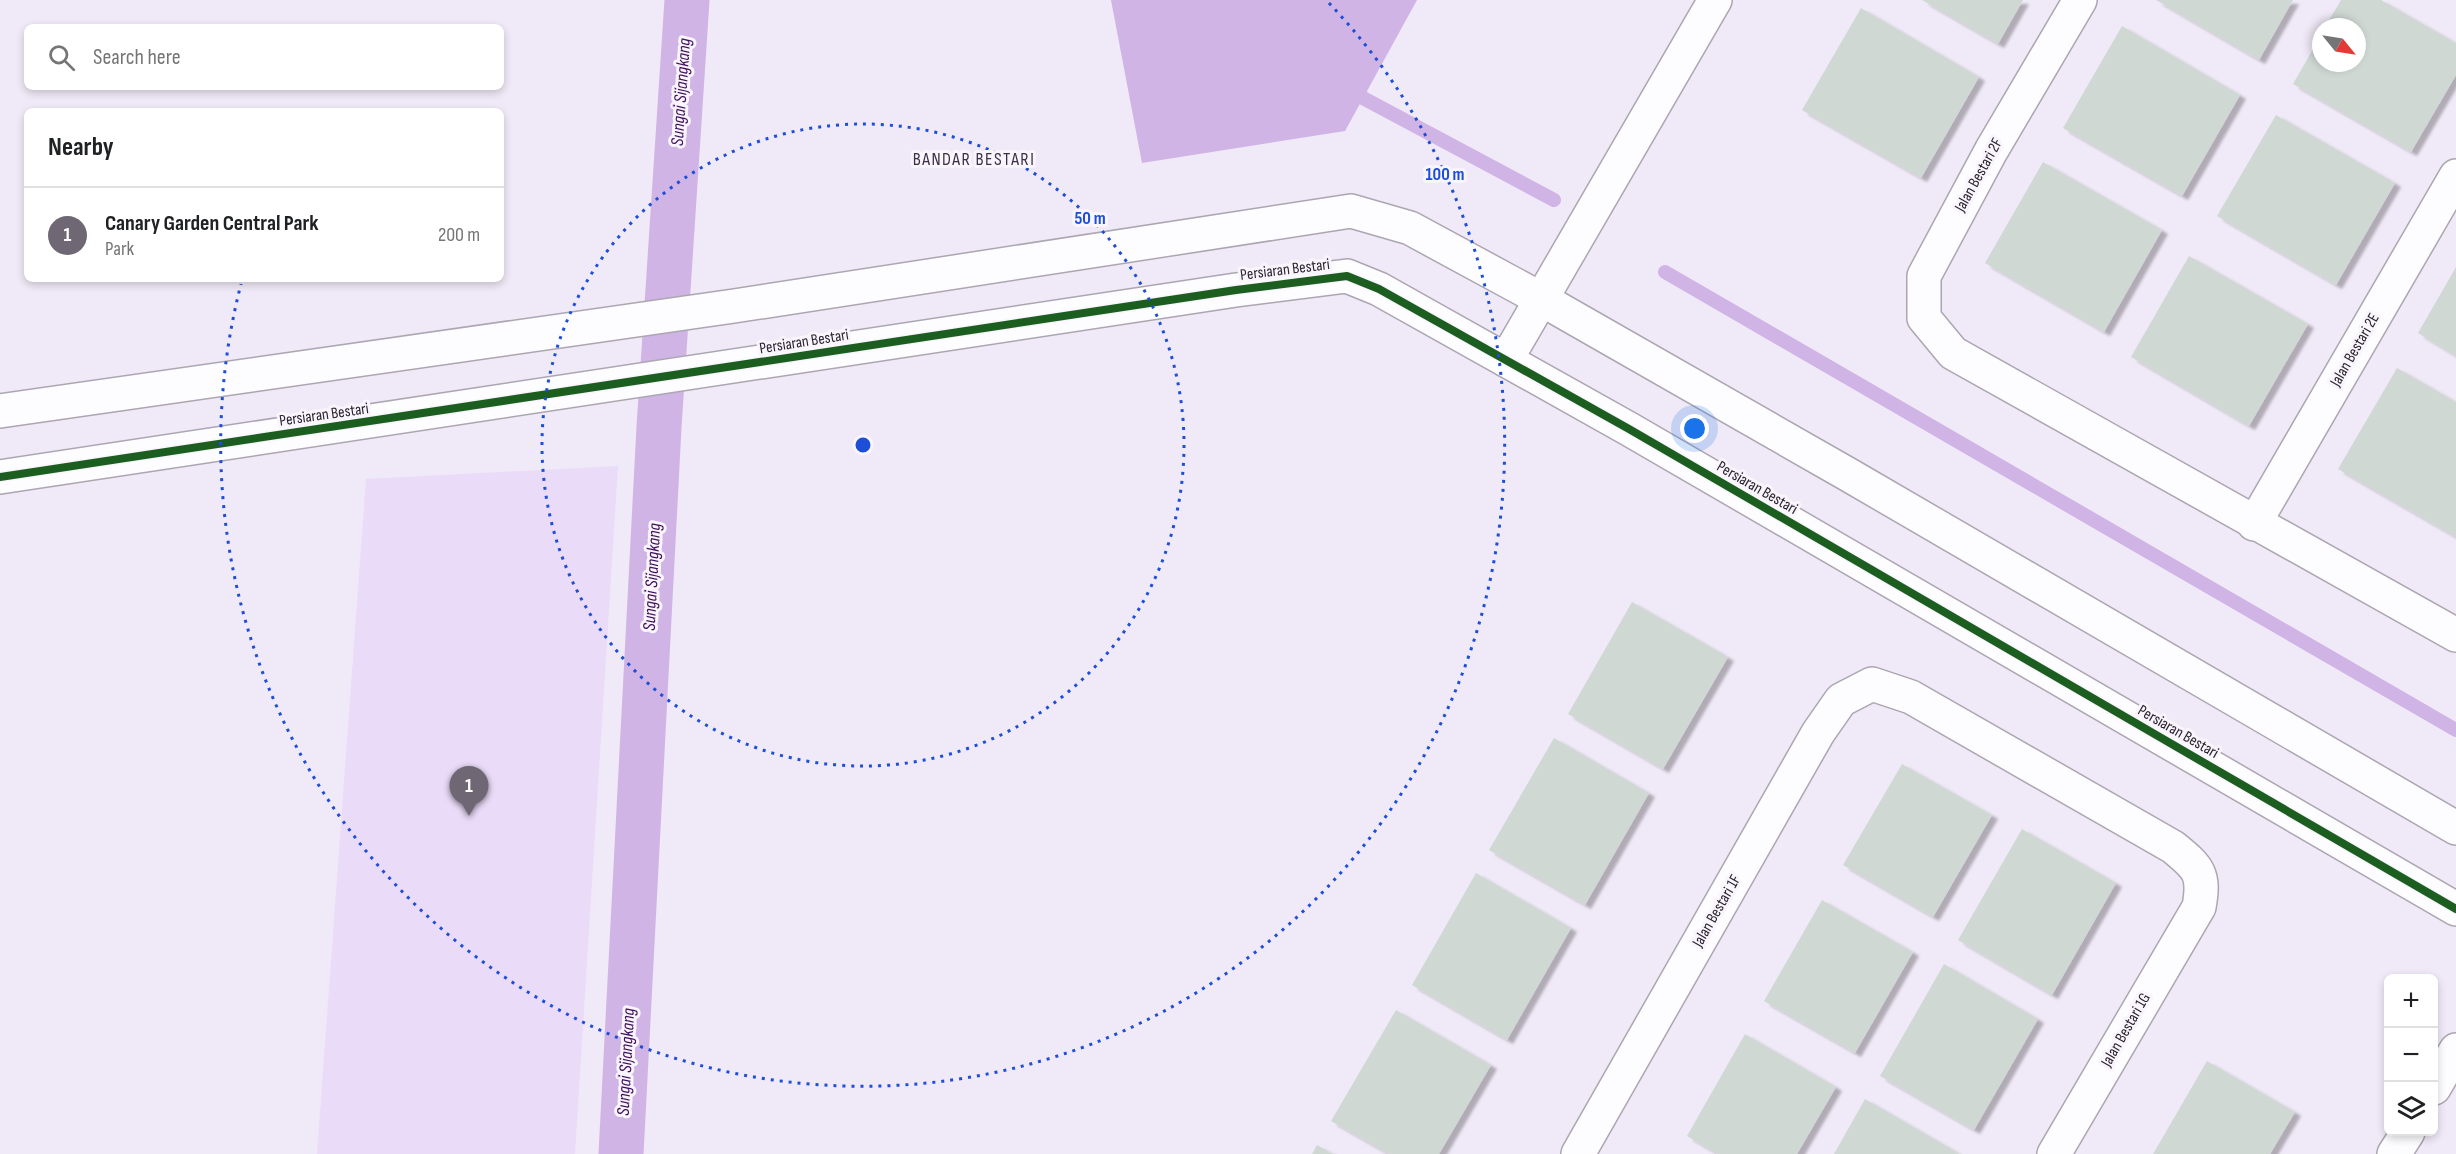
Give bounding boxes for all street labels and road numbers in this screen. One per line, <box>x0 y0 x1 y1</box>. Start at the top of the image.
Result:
street label: Jalan Bestari 2F <box>1951 135 2007 216</box>
street label: Persiaran Bestari <box>1239 255 1331 285</box>
street label: Jalan Bestari 2E <box>2326 310 2384 391</box>
street label: Persiaran Bestari <box>758 326 850 358</box>
street label: Persiaran Bestari <box>278 399 370 431</box>
street label: Persiaran Bestari <box>1713 457 1801 519</box>
street label: Persiaran Bestari <box>2134 701 2222 763</box>
street label: Jalan Bestari 1F <box>1688 871 1745 951</box>
street label: Jalan Bestari 1G <box>2097 990 2155 1071</box>

